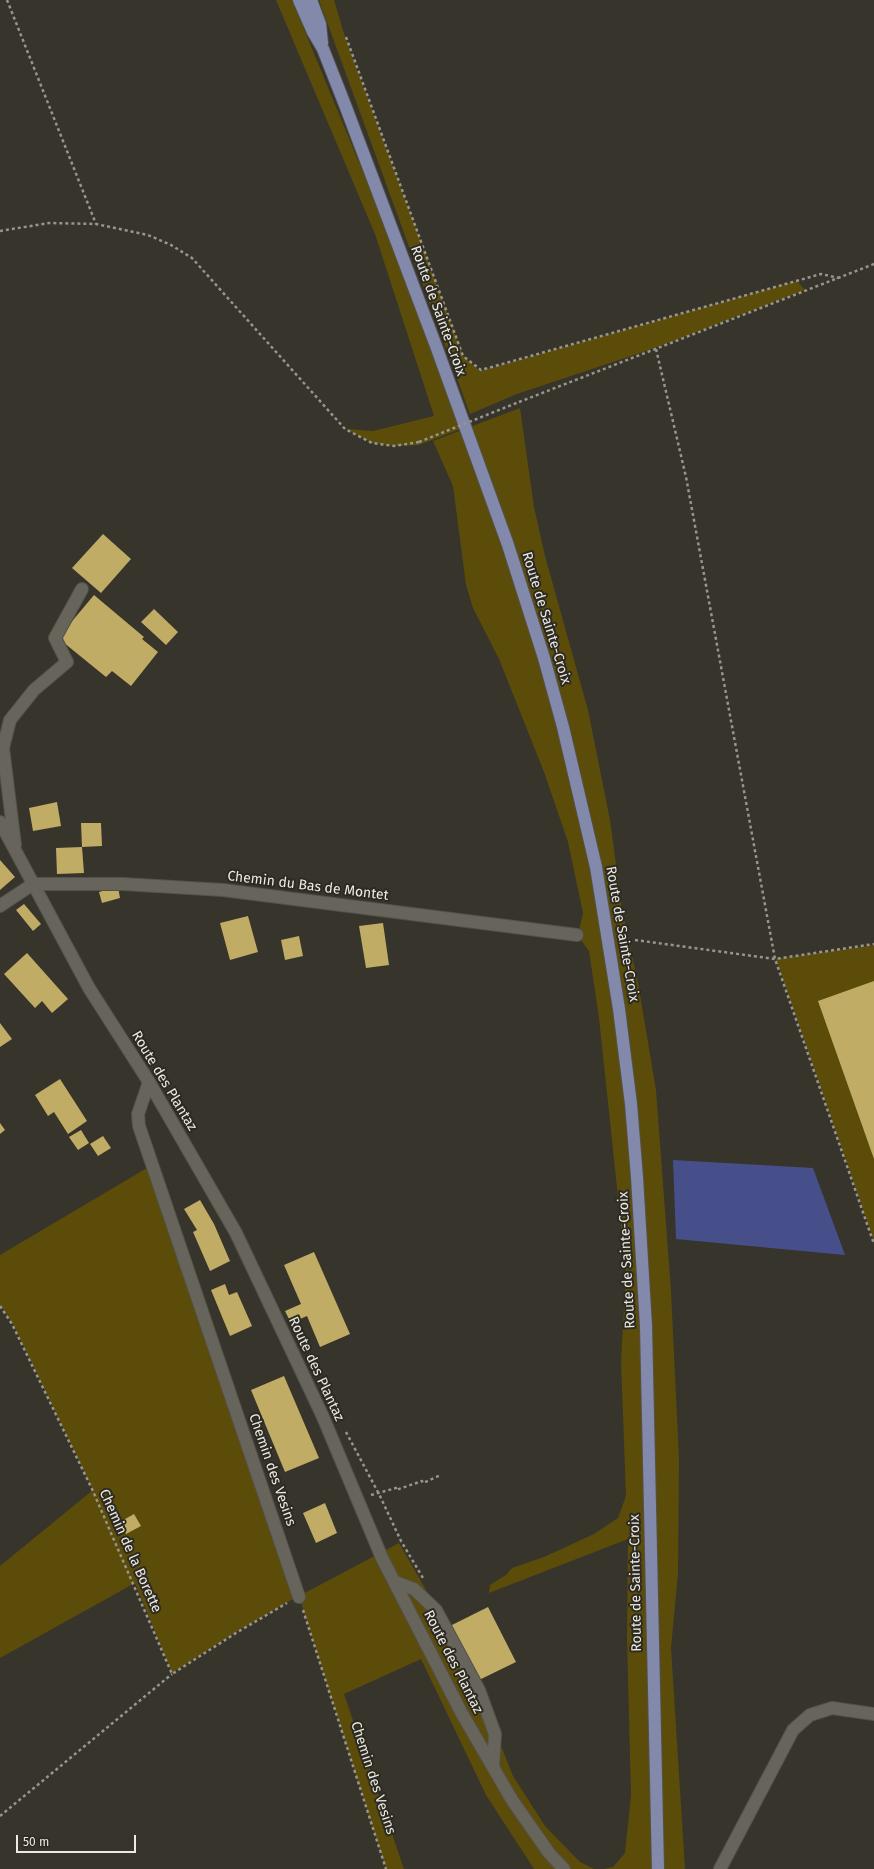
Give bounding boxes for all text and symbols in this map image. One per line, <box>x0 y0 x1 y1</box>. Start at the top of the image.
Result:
street label: Route de Sainte-Croix <box>407 244 469 378</box>
street label: Route de Sainte-Croix <box>518 550 574 686</box>
street label: Route de Sainte-Croix <box>602 865 642 1003</box>
street label: Chemin du Bas de Montet <box>226 868 390 904</box>
street label: Route des Plantaz <box>128 1028 200 1134</box>
street label: Route de Sainte-Croix <box>615 1191 639 1329</box>
street label: Route des Plantaz <box>284 1314 348 1424</box>
street label: Chemin des Vesins <box>245 1412 299 1528</box>
street label: Chemin de la Borette <box>95 1487 165 1615</box>
street label: Route de Sainte-Croix <box>626 1514 646 1652</box>
street label: Route des Plantaz <box>420 1608 486 1716</box>
street label: Chemin des Vesins <box>347 1719 399 1837</box>
scale bar <box>18 1827 138 1853</box>
text: 50 m <box>23 1835 49 1849</box>

